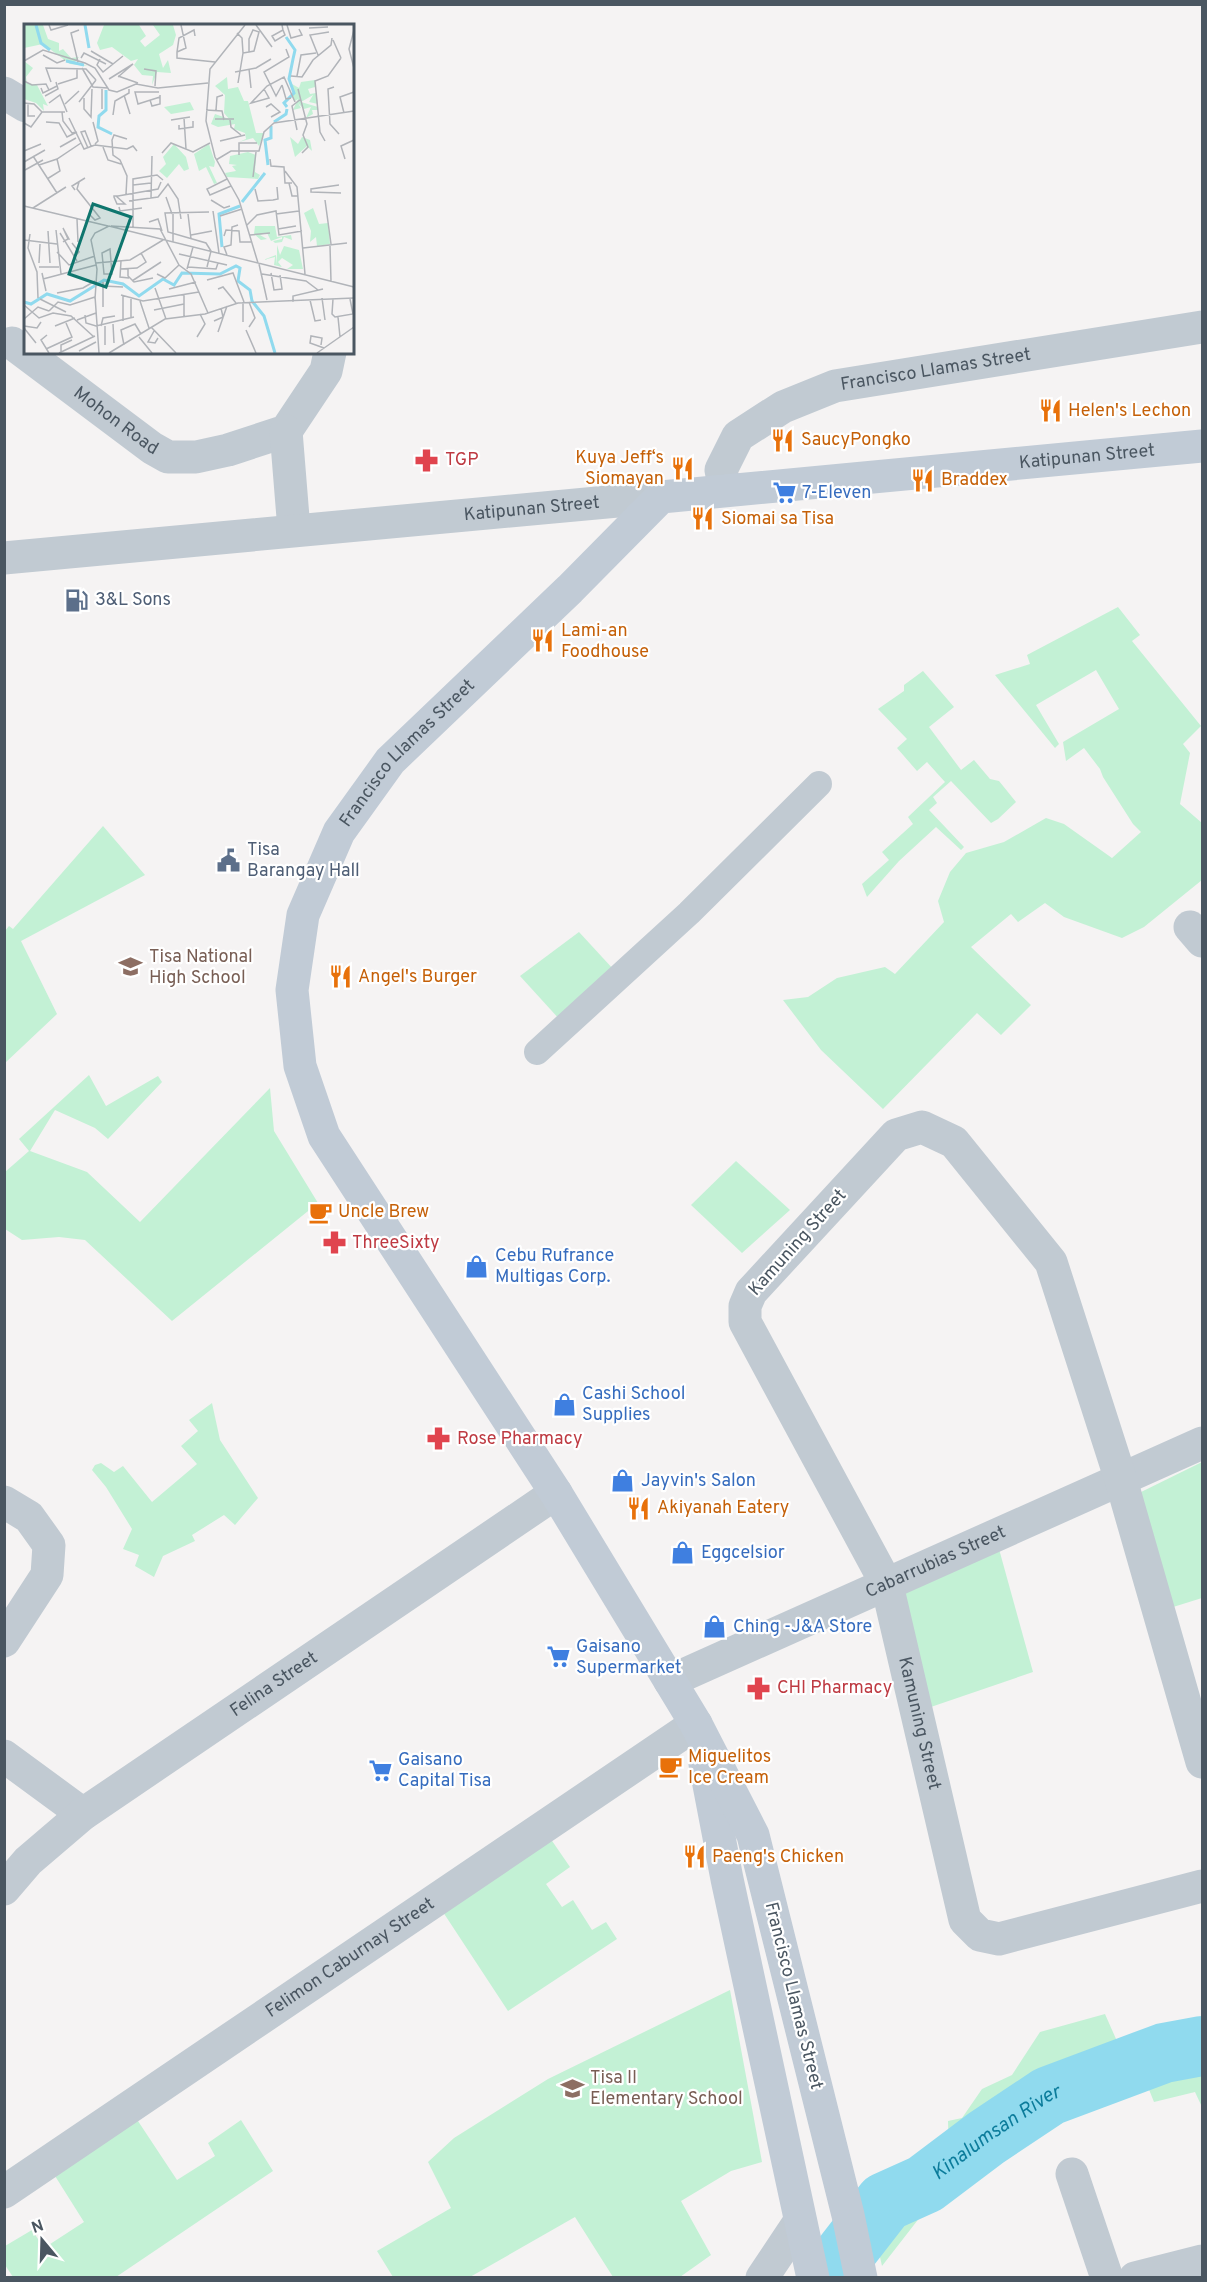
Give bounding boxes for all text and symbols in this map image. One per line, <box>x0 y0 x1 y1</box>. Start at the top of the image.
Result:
inset map <box>24 24 354 354</box>
street label: Francisco Llamas Street <box>839 343 1033 396</box>
street label: Mohon Road <box>69 381 162 461</box>
restaurant icon: Helen's Lechon <box>1037 398 1063 424</box>
place label: Helen's Lechon <box>1068 400 1191 423</box>
restaurant icon: SaucyPongko <box>770 427 796 453</box>
place label: SaucyPongko <box>801 429 911 452</box>
street label: Katipunan Street <box>1018 439 1156 475</box>
pharmacy icon: TGP <box>414 447 440 473</box>
place label: Kuya Jeff‘s Siomayan <box>575 447 664 491</box>
place label: TGP <box>445 449 479 472</box>
restaurant icon: Kuya Jeff‘s Siomayan <box>669 455 695 481</box>
restaurant icon: Braddex <box>910 467 936 493</box>
place label: Braddex <box>941 469 1008 492</box>
supermarket icon: 7-Eleven <box>771 480 797 506</box>
place label: 7-Eleven <box>802 482 871 505</box>
street label: Katipunan Street <box>463 491 601 527</box>
restaurant icon: Siomai sa Tisa <box>690 506 716 532</box>
place label: Siomai sa Tisa <box>721 508 834 531</box>
fuel station icon: 3&L Sons <box>64 587 90 613</box>
place label: 3&L Sons <box>95 589 171 612</box>
place label: Lami-an Foodhouse <box>561 620 649 664</box>
restaurant icon: Lami-an Foodhouse <box>530 628 556 654</box>
street label: Francisco Llamas Street <box>335 674 480 832</box>
place label: Tisa Barangay Hall <box>247 839 360 883</box>
public building icon: Tisa Barangay Hall <box>216 847 242 873</box>
place label: Tisa National High School <box>149 946 253 990</box>
school or university icon: Tisa National High School <box>118 954 144 980</box>
restaurant icon: Angel's Burger <box>327 964 353 990</box>
place label: Angel's Burger <box>358 966 477 989</box>
street label: Kamuning Street <box>744 1185 852 1301</box>
cafe icon: Uncle Brew <box>307 1199 333 1225</box>
place label: Uncle Brew <box>338 1201 429 1224</box>
pharmacy icon: ThreeSixty <box>321 1230 347 1256</box>
place label: ThreeSixty <box>352 1232 440 1255</box>
place label: Cebu Rufrance Multigas Corp. <box>495 1245 614 1289</box>
shop icon: Cebu Rufrance Multigas Corp. <box>464 1253 490 1279</box>
place label: Cashi School Supplies <box>582 1383 685 1427</box>
shop icon: Cashi School Supplies <box>551 1391 577 1417</box>
pharmacy icon: Rose Pharmacy <box>426 1426 452 1452</box>
place label: Rose Pharmacy <box>457 1428 582 1451</box>
shop icon: Jayvin's Salon <box>610 1468 636 1494</box>
place label: Jayvin's Salon <box>641 1470 756 1493</box>
restaurant icon: Akiyanah Eatery <box>626 1495 652 1521</box>
place label: Akiyanah Eatery <box>657 1497 789 1520</box>
street label: Cabarrubias Street <box>862 1521 1010 1604</box>
shop icon: Eggcelsior <box>670 1540 696 1566</box>
place label: Eggcelsior <box>701 1542 785 1565</box>
shop icon: Ching -J&A Store <box>702 1614 728 1640</box>
place label: Ching -J&A Store <box>733 1616 872 1639</box>
place label: Gaisano Supermarket <box>576 1636 682 1680</box>
supermarket icon: Gaisano Supermarket <box>545 1644 571 1670</box>
street label: Felina Street <box>226 1646 322 1722</box>
street label: Kamuning Street <box>893 1654 946 1792</box>
pharmacy icon: CHI Pharmacy <box>746 1675 772 1701</box>
place label: CHI Pharmacy <box>777 1677 892 1700</box>
place label: Miguelitos Ice Cream <box>688 1746 771 1790</box>
place label: Gaisano Capital Tisa <box>398 1749 491 1793</box>
cafe icon: Miguelitos Ice Cream <box>657 1754 683 1780</box>
supermarket icon: Gaisano Capital Tisa <box>367 1757 393 1783</box>
restaurant icon: Paeng's Chicken <box>681 1844 707 1870</box>
place label: Paeng's Chicken <box>712 1846 844 1869</box>
street label: Felimon Caburnay Street <box>261 1893 439 2023</box>
street label: Francisco Llamas Street <box>759 1900 827 2092</box>
place label: Tisa II Elementary School <box>590 2067 743 2111</box>
school or university icon: Tisa II Elementary School <box>559 2075 585 2101</box>
water label: Kinalumsan River <box>927 2079 1066 2187</box>
north arrow <box>12 2210 72 2270</box>
text: N <box>29 2216 46 2239</box>

